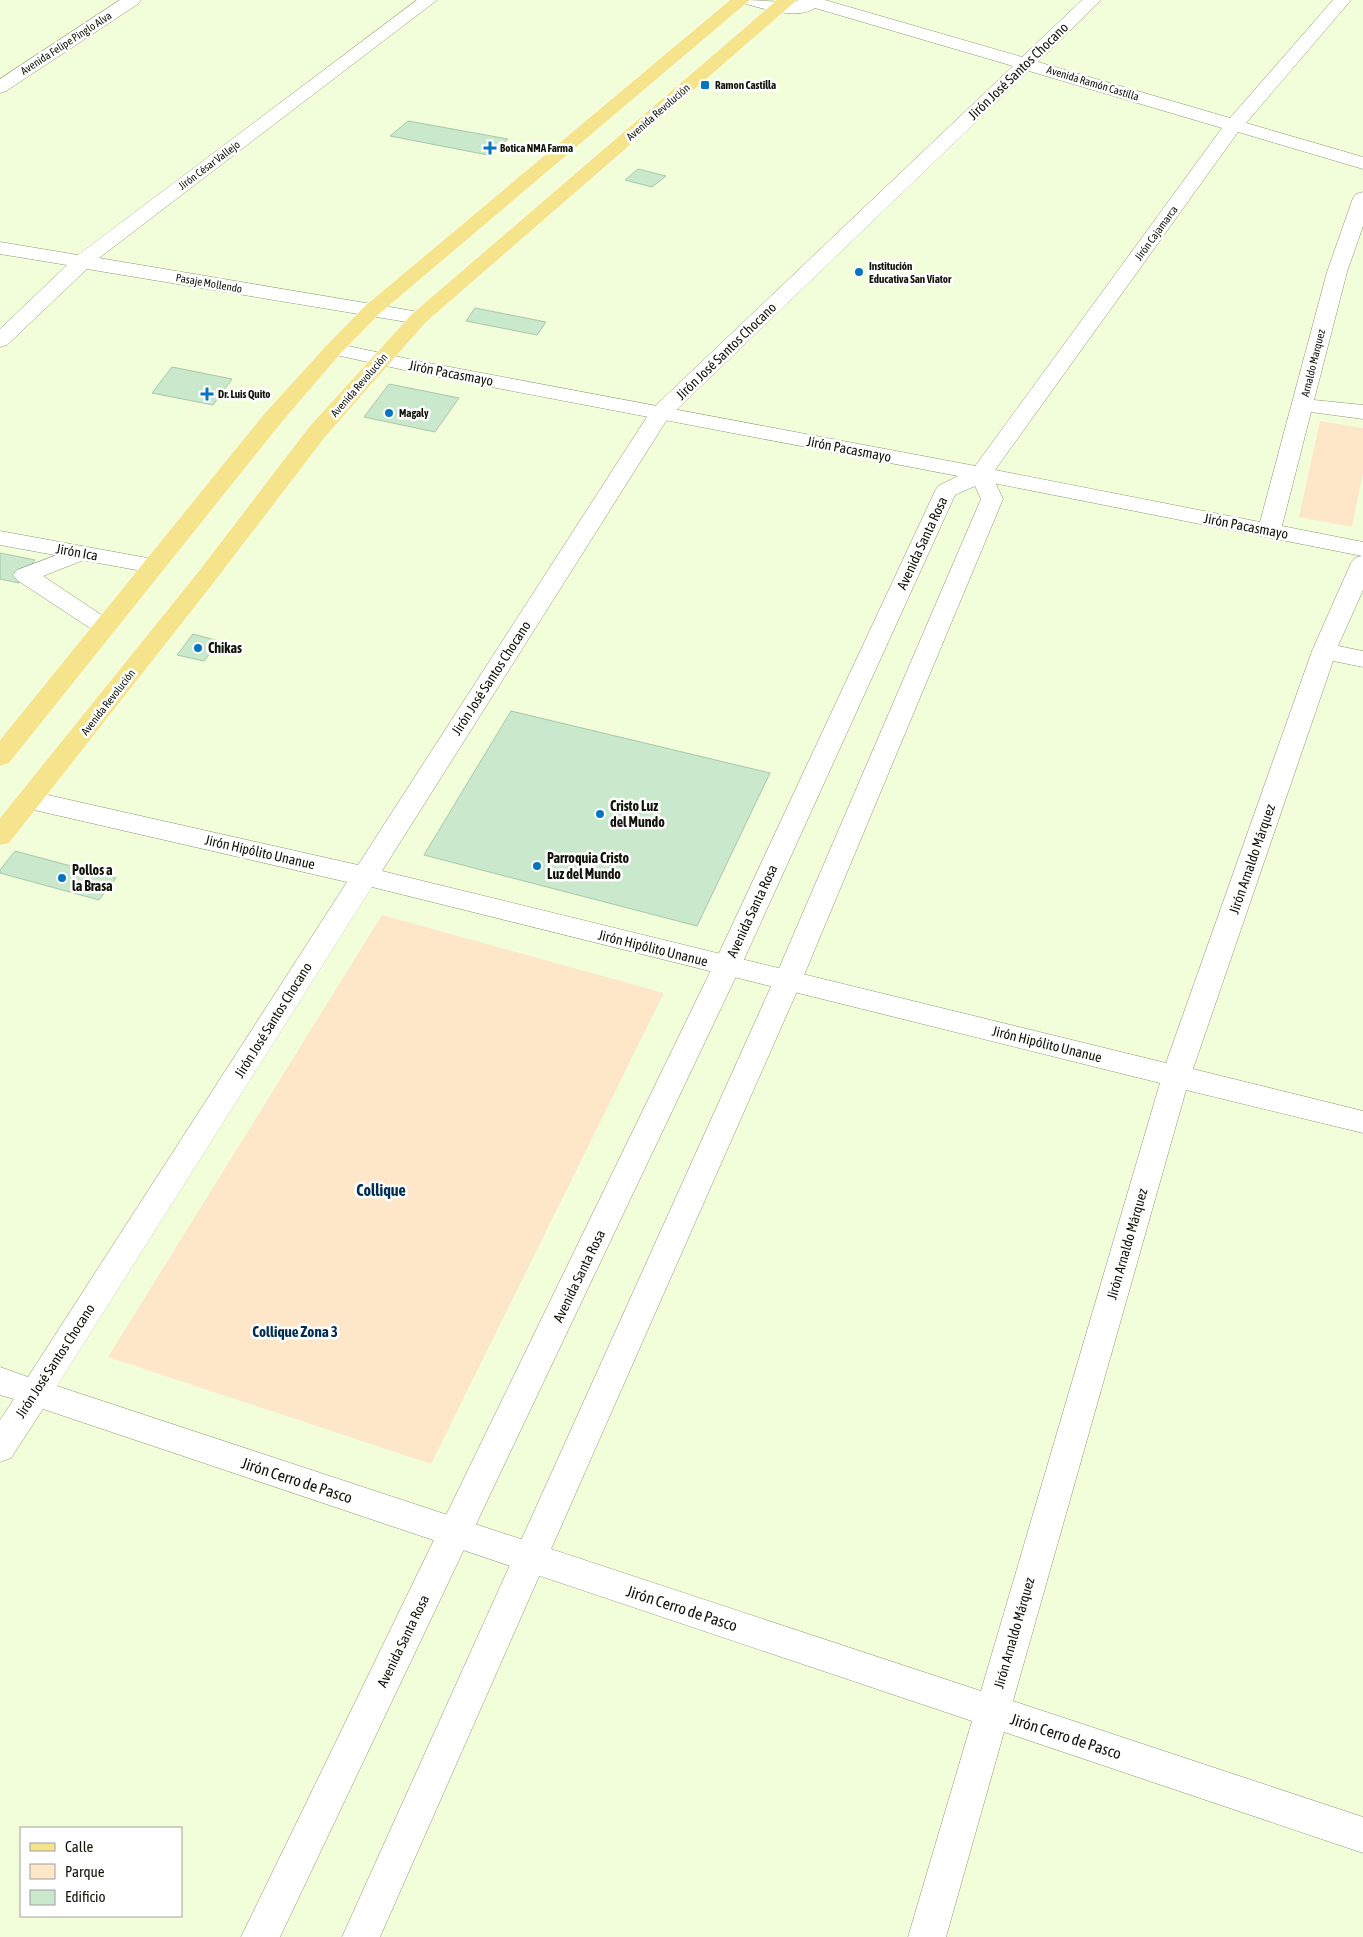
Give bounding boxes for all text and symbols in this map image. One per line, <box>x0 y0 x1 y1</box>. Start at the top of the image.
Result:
street label: Avenida Felipe Pinglo Alva <box>18 9 114 77</box>
street label: Jirón José Santos Chocano <box>965 19 1071 123</box>
street label: Avenida Ramón Castilla <box>1046 63 1140 103</box>
marker: Ramon Castilla <box>699 79 711 91</box>
place label: Ramon Castilla <box>715 79 776 91</box>
street label: Avenida Revolución <box>624 81 692 143</box>
street label: Jirón César Vallejo <box>176 138 242 192</box>
marker: Botica NMA Farma <box>484 142 496 154</box>
place label: Botica NMA Farma <box>500 142 573 154</box>
street label: Jirón Cajamarca <box>1132 203 1180 263</box>
place label: Institución Educativa San Viator <box>869 260 952 285</box>
marker: Institución Educativa San Viator <box>853 266 865 278</box>
street label: Pasaje Mollendo <box>175 271 243 295</box>
street label: Jirón José Santos Chocano <box>673 299 779 403</box>
street label: Arnaldo Marquez <box>1299 328 1327 398</box>
street label: Avenida Revolución <box>328 351 390 419</box>
street label: Jirón Pacasmayo <box>407 357 495 389</box>
marker: Dr. Luis Quito <box>200 387 214 401</box>
place label: Dr. Luis Quito <box>218 388 270 400</box>
marker: Magaly <box>383 407 395 419</box>
place label: Magaly <box>399 407 429 419</box>
street label: Jirón Pacasmayo <box>805 433 893 465</box>
street label: Avenida Santa Rosa <box>893 494 951 592</box>
street label: Jirón Pacasmayo <box>1202 510 1290 542</box>
street label: Jirón Ica <box>55 540 99 564</box>
street label: Jirón José Santos Chocano <box>448 618 534 738</box>
place label: Chikas <box>208 640 242 656</box>
marker: Chikas <box>192 642 204 654</box>
street label: Avenida Revolución <box>79 667 137 737</box>
place label: Cristo Luz del Mundo <box>610 798 665 830</box>
street label: Jirón Arnaldo Márquez <box>1226 802 1278 916</box>
marker: Cristo Luz del Mundo <box>594 808 606 820</box>
street label: Jirón Hipólito Unanue <box>203 832 317 872</box>
place label: Parroquia Cristo Luz del Mundo <box>547 850 629 882</box>
marker: Parroquia Cristo Luz del Mundo <box>531 860 543 872</box>
place label: Pollos a la Brasa <box>72 862 113 894</box>
street label: Avenida Santa Rosa <box>723 862 781 960</box>
marker: Pollos a la Brasa <box>56 872 68 884</box>
street label: Jirón Hipólito Unanue <box>596 927 710 969</box>
street label: Jirón José Santos Chocano <box>231 960 315 1080</box>
street label: Jirón Hipólito Unanue <box>990 1023 1104 1065</box>
district label: Collique <box>356 1181 406 1199</box>
street label: Jirón Arnaldo Márquez <box>1103 1187 1151 1301</box>
street label: Avenida Santa Rosa <box>550 1227 608 1325</box>
street label: Jirón José Santos Chocano <box>12 1301 98 1421</box>
district label: Collique Zona 3 <box>252 1323 338 1340</box>
street label: Jirón Cerro de Pasco <box>239 1454 355 1506</box>
street label: Jirón Arnaldo Márquez <box>990 1576 1038 1690</box>
street label: Jirón Cerro de Pasco <box>624 1582 740 1634</box>
street label: Avenida Santa Rosa <box>374 1592 432 1690</box>
street label: Jirón Cerro de Pasco <box>1008 1710 1124 1762</box>
legend <box>20 1827 182 1917</box>
text: Calle <box>65 1838 94 1855</box>
text: Parque <box>65 1863 105 1880</box>
text: Edificio <box>65 1888 106 1905</box>

